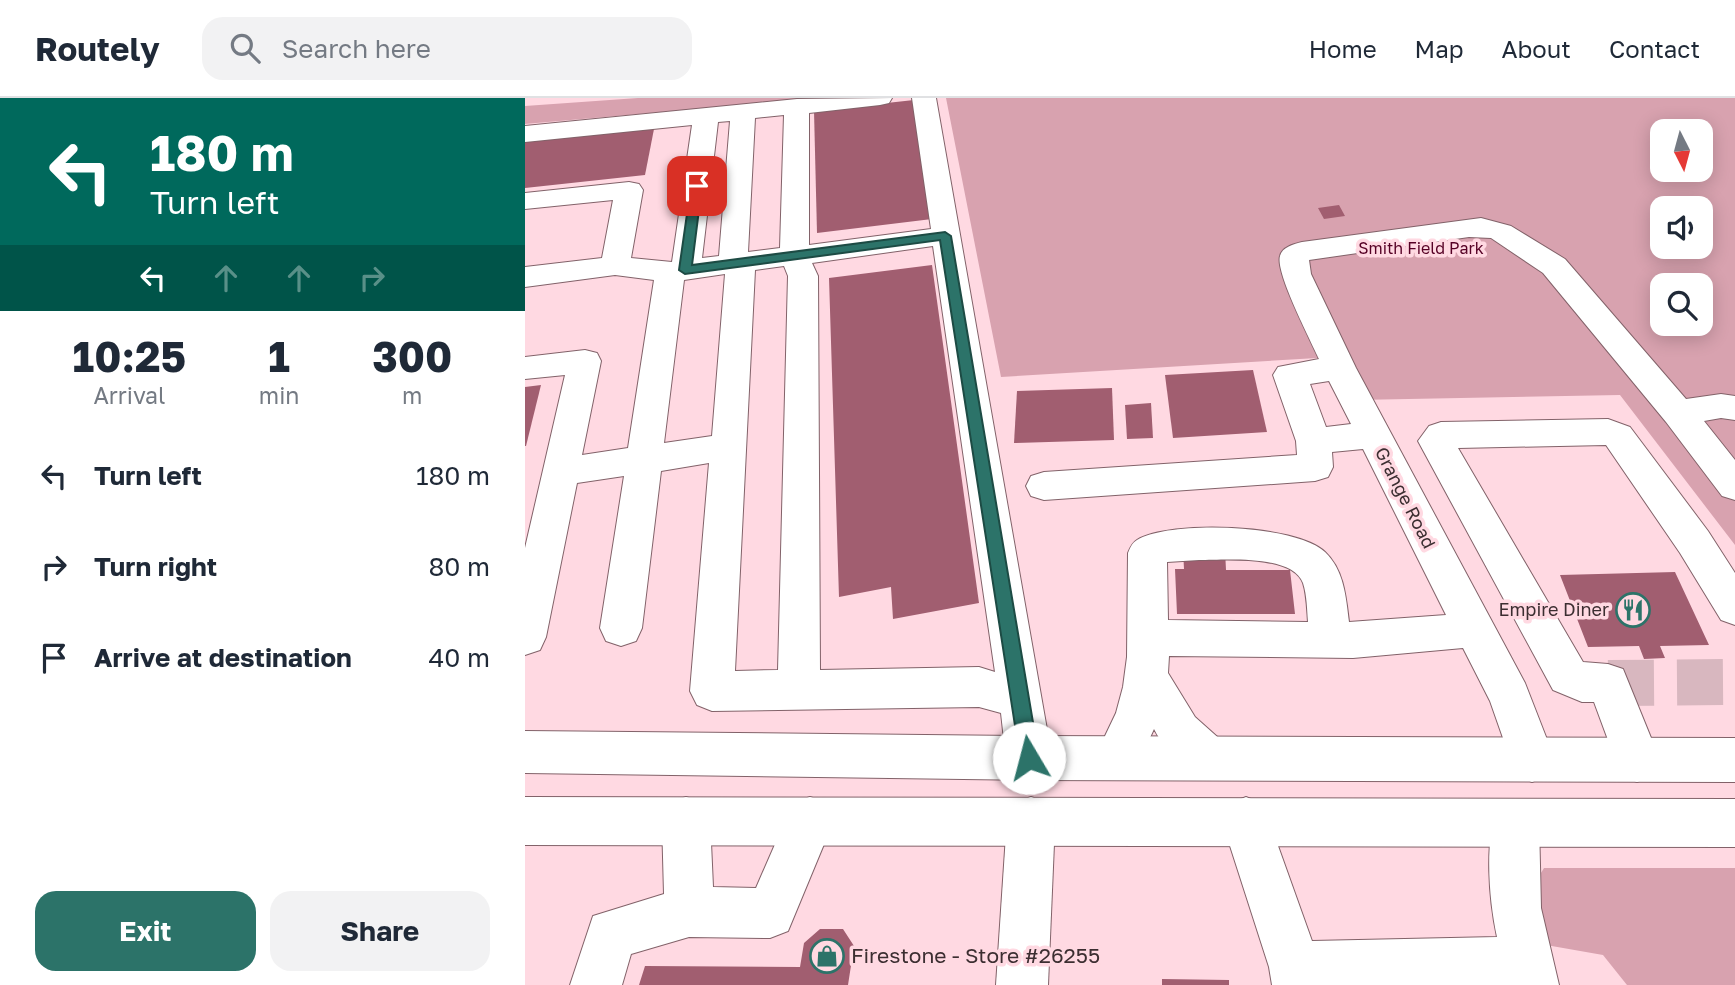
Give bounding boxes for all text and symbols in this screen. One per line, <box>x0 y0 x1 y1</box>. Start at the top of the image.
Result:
search box <box>202 17 692 80</box>
text: Routely <box>35 29 160 68</box>
icon: search <box>226 29 264 67</box>
text: Search here <box>282 33 431 64</box>
text: Home <box>1309 34 1377 63</box>
text: Map <box>1415 34 1464 63</box>
text: About <box>1502 34 1571 63</box>
text: Contact <box>1609 34 1700 63</box>
north arrow <box>1650 119 1713 182</box>
map controls <box>1650 119 1713 336</box>
text: 180 m <box>150 123 294 182</box>
icon: left <box>35 126 126 217</box>
pin <box>667 156 727 216</box>
icon: arrive <box>678 167 716 205</box>
text: Turn left <box>150 183 279 221</box>
button: sound <box>1650 196 1713 259</box>
park label: Smith Field Park <box>1358 238 1484 258</box>
icon: left <box>134 259 172 297</box>
icon: ahead <box>207 259 245 297</box>
icon: ahead <box>280 259 318 297</box>
icon: right <box>353 259 391 297</box>
button: search <box>1650 273 1713 336</box>
text: 10:25 <box>73 331 186 381</box>
text: 1 <box>268 331 290 381</box>
text: 300 <box>372 331 452 381</box>
text: Arrival <box>93 381 165 409</box>
text: min <box>259 381 300 409</box>
text: m <box>402 381 422 409</box>
street label: Grange Road <box>1371 443 1441 552</box>
icon: left <box>35 457 73 495</box>
text: Turn left <box>94 460 202 491</box>
text: 180 m <box>416 460 490 491</box>
icon: right <box>35 548 73 586</box>
text: Turn right <box>94 551 217 582</box>
text: 80 m <box>429 551 490 582</box>
restaurant icon: Empire Diner <box>1614 591 1652 629</box>
place label: Empire Diner <box>1498 598 1609 620</box>
icon: arrive <box>35 639 73 677</box>
text: Arrive at destination <box>94 642 352 673</box>
text: 40 m <box>429 642 490 673</box>
position arrow <box>992 721 1066 795</box>
button: Exit <box>35 891 256 971</box>
button: Share <box>270 891 490 971</box>
shop icon: Firestone - Store #26255 <box>808 937 846 975</box>
place label: Firestone - Store #26255 <box>851 942 1100 968</box>

